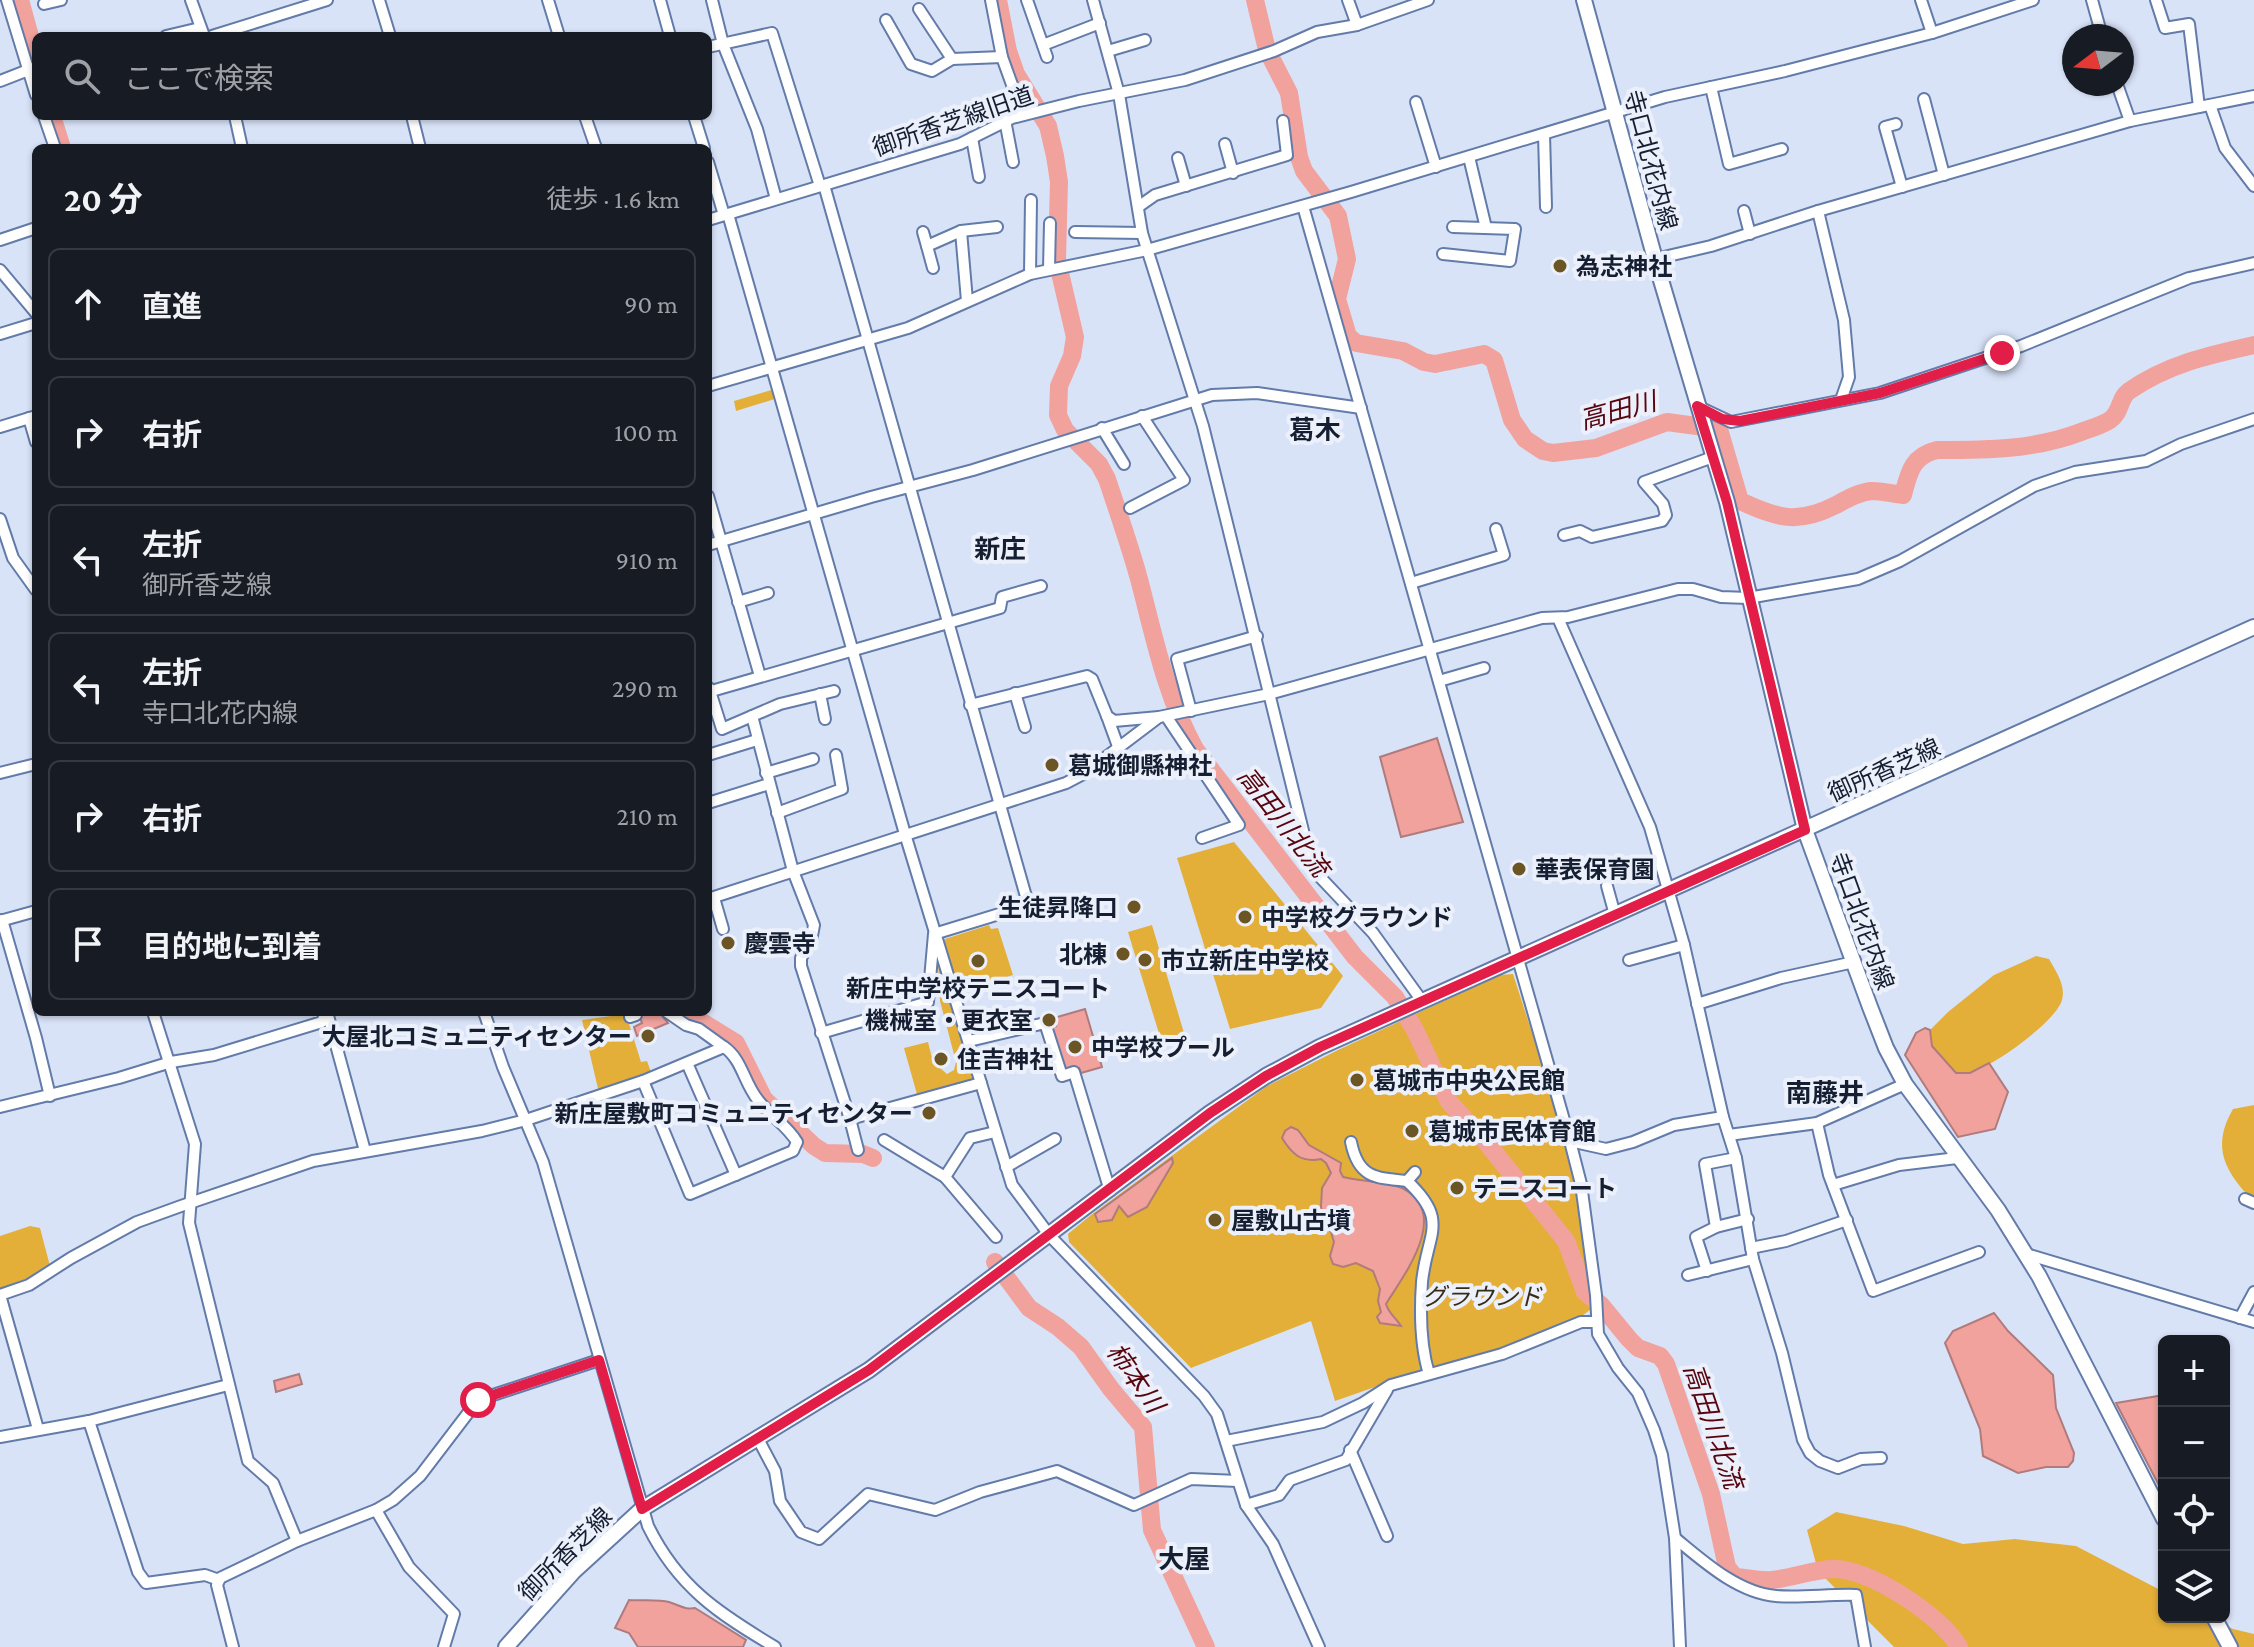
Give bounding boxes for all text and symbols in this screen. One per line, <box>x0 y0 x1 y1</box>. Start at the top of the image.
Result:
north arrow <box>2062 24 2134 96</box>
search box <box>32 32 712 120</box>
icon: search <box>60 54 104 98</box>
text: ここで検索 <box>124 62 274 95</box>
street label: 御所香芝線旧道 <box>869 81 1037 161</box>
street label: 寺口北花内線 <box>1619 87 1683 233</box>
text: 20 分 <box>64 181 143 218</box>
text: 徒歩 · 1.6 km <box>546 185 680 214</box>
place label: 為志神社 <box>1576 253 1672 280</box>
marker: 為志神社 <box>1551 257 1569 275</box>
icon: ahead <box>66 282 110 326</box>
text: 直進 <box>142 290 202 323</box>
text: 90 m <box>624 290 678 319</box>
route end <box>1984 335 2020 371</box>
water label: 高田川 <box>1577 386 1662 435</box>
icon: right <box>66 410 110 454</box>
district label: 葛木 <box>1289 416 1341 445</box>
text: 右折 <box>142 418 202 451</box>
text: 100 m <box>614 418 678 447</box>
text: 左折 <box>142 528 202 561</box>
district label: 新庄 <box>974 535 1026 564</box>
icon: left <box>66 538 110 582</box>
text: 910 m <box>616 546 678 575</box>
text: 御所香芝線 <box>142 571 272 600</box>
text: 左折 <box>142 656 202 689</box>
icon: left <box>66 666 110 710</box>
text: 290 m <box>612 674 678 703</box>
text: 寺口北花内線 <box>142 699 298 728</box>
street label: 御所香芝線 <box>1824 733 1944 807</box>
place label: 葛城御縣神社 <box>1068 752 1212 779</box>
marker: 葛城御縣神社 <box>1043 756 1061 774</box>
water label: 高田川北流 <box>1232 762 1337 885</box>
icon: right <box>66 794 110 838</box>
text: 右折 <box>142 802 202 835</box>
text: 210 m <box>617 802 678 831</box>
street label: 寺口北花内線 <box>1825 849 1899 993</box>
place label: 華表保育園 <box>1535 856 1655 883</box>
marker: 華表保育園 <box>1510 860 1528 878</box>
place label: 生徒昇降口 <box>998 894 1118 921</box>
marker: 生徒昇降口 <box>1125 898 1143 916</box>
place label: 中学校グラウンド <box>1261 904 1453 931</box>
marker: 中学校グラウンド <box>1236 908 1254 926</box>
icon: arrive <box>66 922 110 966</box>
text: 目的地に到着 <box>142 930 322 963</box>
place label: 慶雲寺 <box>744 930 816 957</box>
marker: 慶雲寺 <box>719 934 737 952</box>
place label: 北棟 <box>1059 941 1107 968</box>
marker: 北棟 <box>1114 945 1132 963</box>
place label: 市立新庄中学校 <box>1161 947 1329 974</box>
marker: 市立新庄中学校 <box>1136 951 1154 969</box>
marker: 新庄中学校テニスコート <box>969 952 987 970</box>
place label: 新庄中学校テニスコート <box>846 975 1110 1002</box>
place label: 機械室・更衣室 <box>865 1007 1033 1034</box>
marker: 機械室・更衣室 <box>1040 1011 1058 1029</box>
place label: 大屋北コミュニティセンター <box>321 1023 632 1050</box>
marker: 大屋北コミュニティセンター <box>639 1027 657 1045</box>
place label: 中学校プール <box>1091 1034 1235 1061</box>
marker: 中学校プール <box>1066 1038 1084 1056</box>
place label: 住吉神社 <box>957 1046 1053 1073</box>
marker: 住吉神社 <box>932 1050 950 1068</box>
place label: 葛城市中央公民館 <box>1373 1067 1565 1094</box>
marker: 葛城市中央公民館 <box>1348 1071 1366 1089</box>
district label: 南藤井 <box>1786 1079 1864 1108</box>
place label: 新庄屋敷町コミュニティセンター <box>554 1100 913 1127</box>
marker: 新庄屋敷町コミュニティセンター <box>920 1104 938 1122</box>
place label: 葛城市民体育館 <box>1428 1118 1596 1145</box>
marker: 葛城市民体育館 <box>1403 1122 1421 1140</box>
place label: テニスコート <box>1473 1175 1617 1202</box>
marker: テニスコート <box>1448 1179 1466 1197</box>
place label: 屋敷山古墳 <box>1231 1207 1351 1234</box>
marker: 屋敷山古墳 <box>1206 1211 1224 1229</box>
park label: グラウンド <box>1422 1283 1543 1310</box>
map controls <box>2158 1335 2230 1623</box>
button: + <box>2158 1335 2230 1407</box>
water label: 柿本川 <box>1101 1338 1171 1421</box>
water label: 高田川北流 <box>1678 1360 1749 1496</box>
route start <box>460 1382 496 1418</box>
button: − <box>2158 1407 2230 1479</box>
button: locate <box>2158 1479 2230 1551</box>
street label: 御所香芝線 <box>513 1502 617 1606</box>
district label: 大屋 <box>1158 1545 1210 1574</box>
button: layers <box>2158 1551 2230 1623</box>

